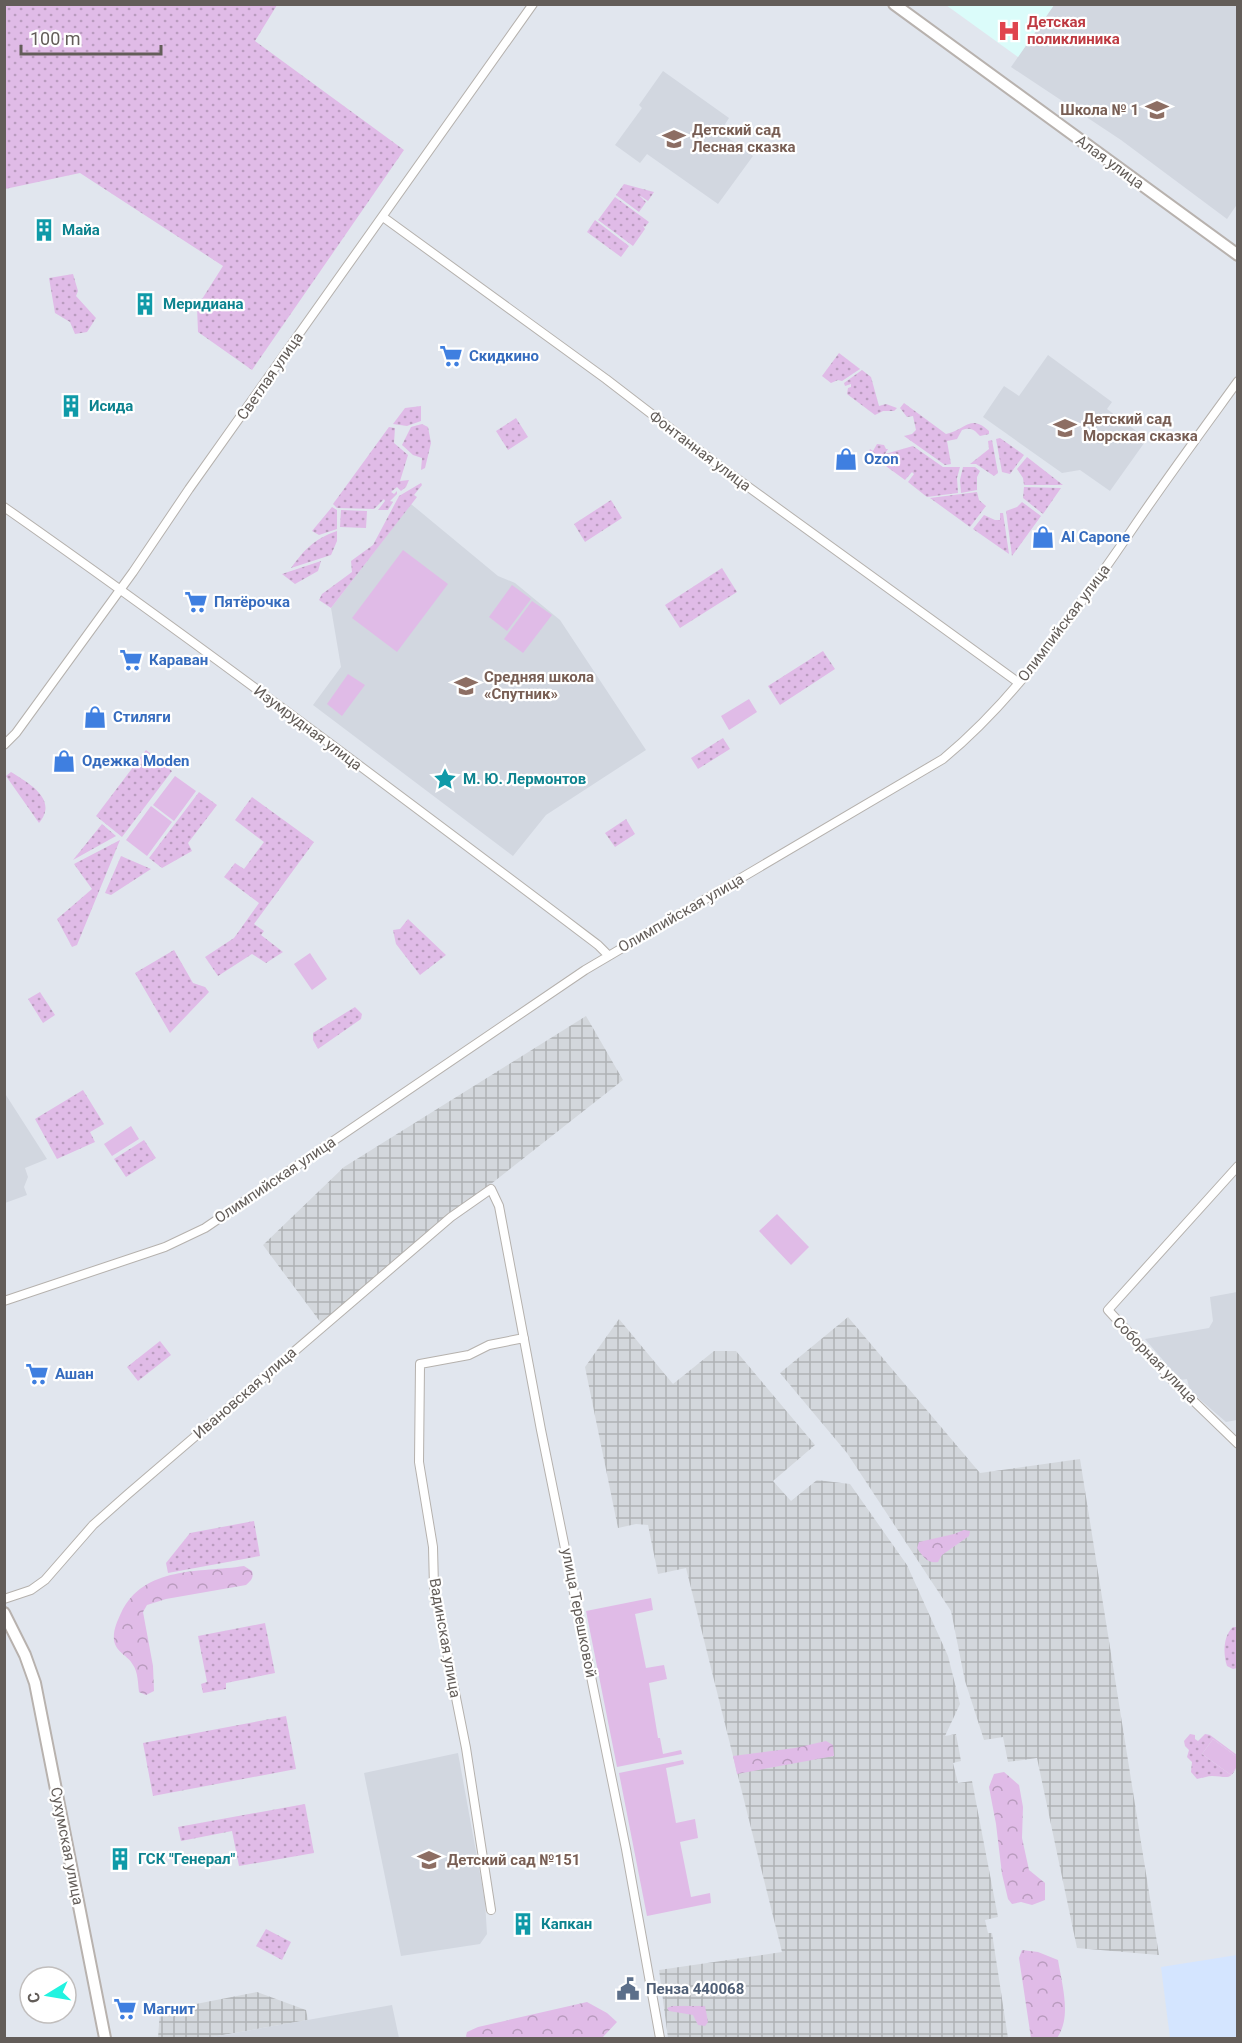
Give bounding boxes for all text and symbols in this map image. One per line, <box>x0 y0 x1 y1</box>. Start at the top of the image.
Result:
place label: Детская поликлиника <box>1027 13 1120 48</box>
scale bar <box>21 18 160 56</box>
hospital icon: Детская поликлиника <box>996 18 1022 44</box>
text: 100 m <box>30 28 81 49</box>
school or university icon: Школа № 1 <box>1144 97 1170 123</box>
place label: Школа № 1 <box>1060 101 1139 119</box>
place label: Детский сад Лесная сказка <box>692 121 796 156</box>
school or university icon: Детский сад Лесная сказка <box>661 126 687 152</box>
street label: Алая улица <box>1072 131 1148 193</box>
building icon: Майа <box>31 217 57 243</box>
place label: Майа <box>62 221 100 239</box>
building icon: Меридиана <box>132 291 158 317</box>
place label: Меридиана <box>163 295 244 313</box>
street label: Светлая улица <box>233 329 307 423</box>
supermarket icon: Скидкино <box>438 343 464 369</box>
place label: Скидкино <box>469 347 539 365</box>
building icon: Исида <box>58 393 84 419</box>
place label: Исида <box>89 397 133 415</box>
street label: Фонтанная улица <box>646 407 754 495</box>
place label: Детский сад Морская сказка <box>1083 410 1198 445</box>
school or university icon: Детский сад Морская сказка <box>1052 415 1078 441</box>
shop icon: Ozon <box>833 446 859 472</box>
place label: Ozon <box>864 450 899 468</box>
shop icon: Al Capone <box>1030 524 1056 550</box>
place label: Al Capone <box>1061 528 1130 546</box>
street label: Олимпийская улица <box>1014 561 1114 685</box>
supermarket icon: Пятёрочка <box>183 589 209 615</box>
place label: Пятёрочка <box>214 593 290 611</box>
supermarket icon: Караван <box>118 647 144 673</box>
place label: Караван <box>149 651 208 669</box>
place label: Средняя школа «Спутник» <box>484 668 594 703</box>
school or university icon: Средняя школа «Спутник» <box>453 673 479 699</box>
street label: Изумрудная улица <box>250 682 366 774</box>
shop icon: Стиляги <box>82 704 108 730</box>
place label: Стиляги <box>113 708 171 726</box>
shop icon: Одежка Moden <box>51 748 77 774</box>
place label: Одежка Moden <box>82 752 190 770</box>
place icon: М. Ю. Лермонтов <box>432 766 458 792</box>
place label: М. Ю. Лермонтов <box>463 770 586 788</box>
street label: Олимпийская улица <box>615 870 747 956</box>
street label: Олимпийская улица <box>211 1133 339 1227</box>
street label: Соборная улица <box>1109 1313 1201 1407</box>
street label: Ивановская улица <box>190 1343 300 1443</box>
supermarket icon: Ашан <box>24 1361 50 1387</box>
place label: Ашан <box>55 1365 94 1383</box>
street label: улица Терешковой <box>558 1547 600 1679</box>
street label: Вадинская улица <box>426 1577 464 1699</box>
street label: Сухумская улица <box>47 1785 87 1907</box>
building icon: ГСК "Генерал" <box>107 1846 133 1872</box>
school or university icon: Детский сад №151 <box>416 1847 442 1873</box>
place label: ГСК "Генерал" <box>138 1850 236 1868</box>
place label: Детский сад №151 <box>447 1851 580 1869</box>
building icon: Капкан <box>510 1911 536 1937</box>
place label: Капкан <box>541 1915 592 1933</box>
north arrow <box>18 1965 78 2025</box>
public building icon: Пенза 440068 <box>615 1976 641 2002</box>
place label: Пенза 440068 <box>646 1980 744 1998</box>
text: С <box>23 1991 44 2005</box>
supermarket icon: Магнит <box>112 1996 138 2022</box>
place label: Магнит <box>143 2000 195 2018</box>

